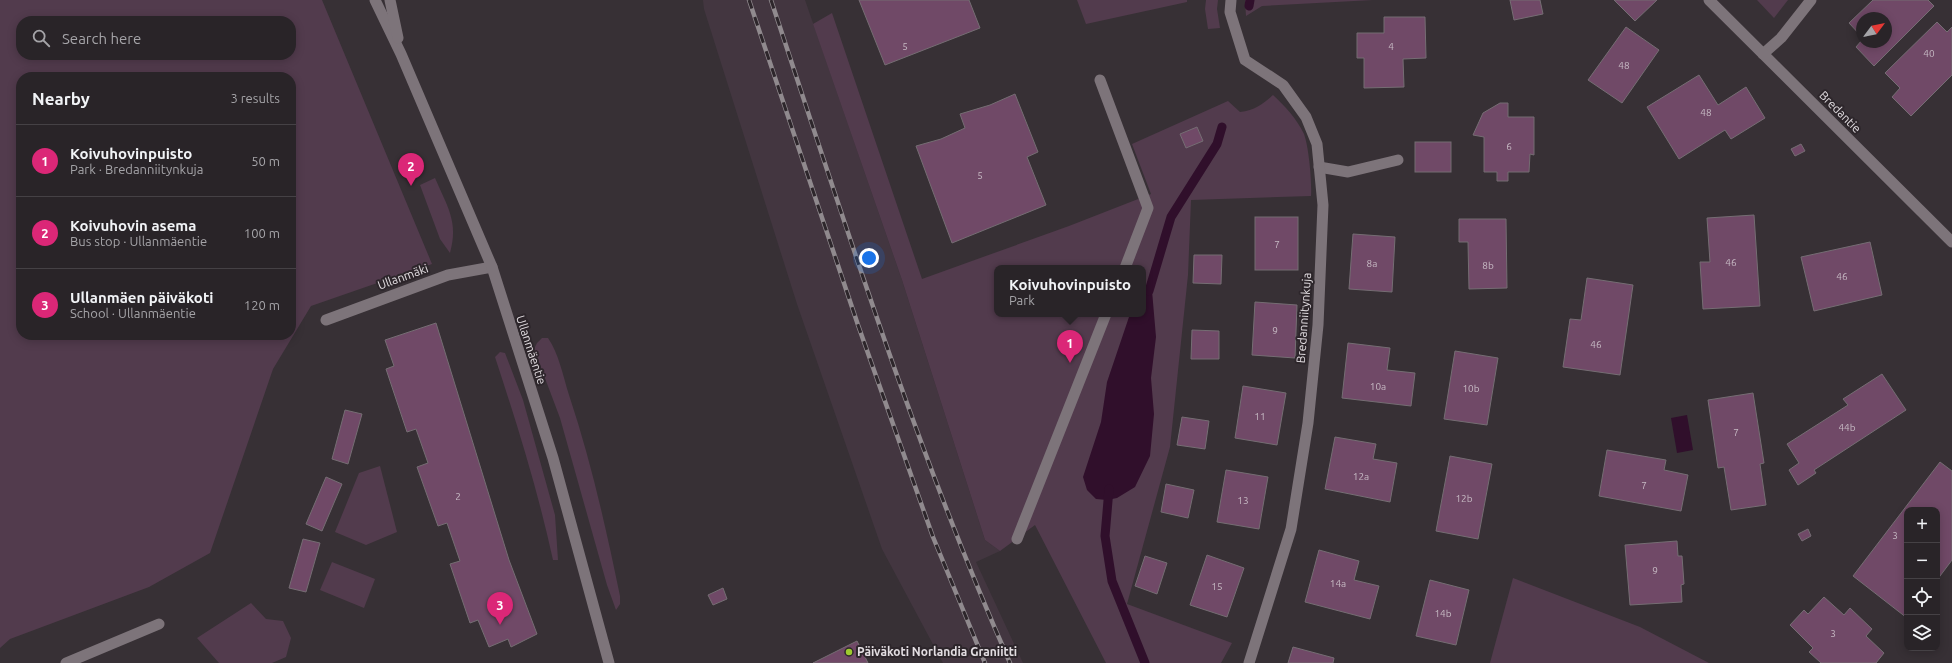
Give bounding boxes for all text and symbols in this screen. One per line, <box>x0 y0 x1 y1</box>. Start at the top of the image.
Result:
north arrow <box>1856 12 1892 48</box>
search box <box>16 16 296 60</box>
icon: search <box>30 27 52 49</box>
text: Search here <box>62 30 141 47</box>
house number: 5 <box>902 41 908 52</box>
house number: 4 <box>1388 41 1394 52</box>
house number: 40 <box>1923 48 1935 59</box>
house number: 48 <box>1618 60 1630 71</box>
street label: Bredantie <box>1817 88 1864 135</box>
text: Nearby <box>32 89 90 108</box>
text: 3 results <box>230 91 280 105</box>
house number: 48 <box>1700 107 1712 118</box>
house number: 6 <box>1506 141 1512 152</box>
text: Koivuhovinpuisto <box>70 145 192 162</box>
pin: 2 <box>398 153 424 186</box>
text: 1 <box>41 154 49 168</box>
text: 50 m <box>251 154 280 168</box>
text: Park · Bredanniitynkuja <box>70 162 203 176</box>
house number: 5 <box>977 170 983 181</box>
text: Koivuhovin asema <box>70 217 196 234</box>
text: 2 <box>41 226 49 240</box>
text: 100 m <box>244 226 280 240</box>
text: Bus stop · Ullanmäentie <box>70 234 207 248</box>
house number: 7 <box>1274 239 1280 250</box>
your location <box>859 248 879 268</box>
house number: 46 <box>1725 257 1737 268</box>
house number: 8a <box>1367 258 1377 269</box>
house number: 8b <box>1482 260 1494 271</box>
street label: Ullanmäki <box>376 261 430 292</box>
popup <box>994 265 1146 317</box>
house number: 46 <box>1836 271 1848 282</box>
street label: Bredanniitynkuja <box>1294 272 1313 364</box>
text: Koivuhovinpuisto <box>1009 276 1131 293</box>
text: Ullanmäen päiväkoti <box>70 289 214 306</box>
text: Park <box>1009 293 1035 307</box>
text: 3 <box>41 298 49 312</box>
text: 120 m <box>244 298 280 312</box>
text: School · Ullanmäentie <box>70 306 196 320</box>
street label: Ullanmäentie <box>514 314 549 386</box>
house number: 9 <box>1272 325 1278 336</box>
pin: 1 <box>1057 330 1083 363</box>
house number: 46 <box>1590 339 1602 350</box>
house number: 10a <box>1370 381 1386 392</box>
house number: 10b <box>1462 383 1480 394</box>
house number: 11 <box>1254 411 1266 422</box>
house number: 44b <box>1838 422 1856 433</box>
house number: 7 <box>1733 427 1739 438</box>
house number: 12a <box>1353 471 1369 482</box>
house number: 7 <box>1641 480 1647 491</box>
house number: 2 <box>455 491 461 502</box>
house number: 12b <box>1455 493 1473 504</box>
house number: 13 <box>1237 495 1249 506</box>
map controls <box>1904 507 1940 651</box>
button: + <box>1904 507 1940 543</box>
house number: 3 <box>1892 530 1898 541</box>
button: − <box>1904 543 1940 579</box>
house number: 9 <box>1652 565 1658 576</box>
house number: 14a <box>1330 578 1346 589</box>
button: locate <box>1904 579 1940 615</box>
house number: 15 <box>1211 581 1223 592</box>
pin: 3 <box>487 592 513 625</box>
house number: 14b <box>1434 608 1452 619</box>
button: layers <box>1904 615 1940 651</box>
house number: 3 <box>1830 628 1836 639</box>
place label: Päiväkoti Norlandia Graniitti <box>857 645 1017 658</box>
marker: Päiväkoti Norlandia Graniitti <box>844 647 854 657</box>

